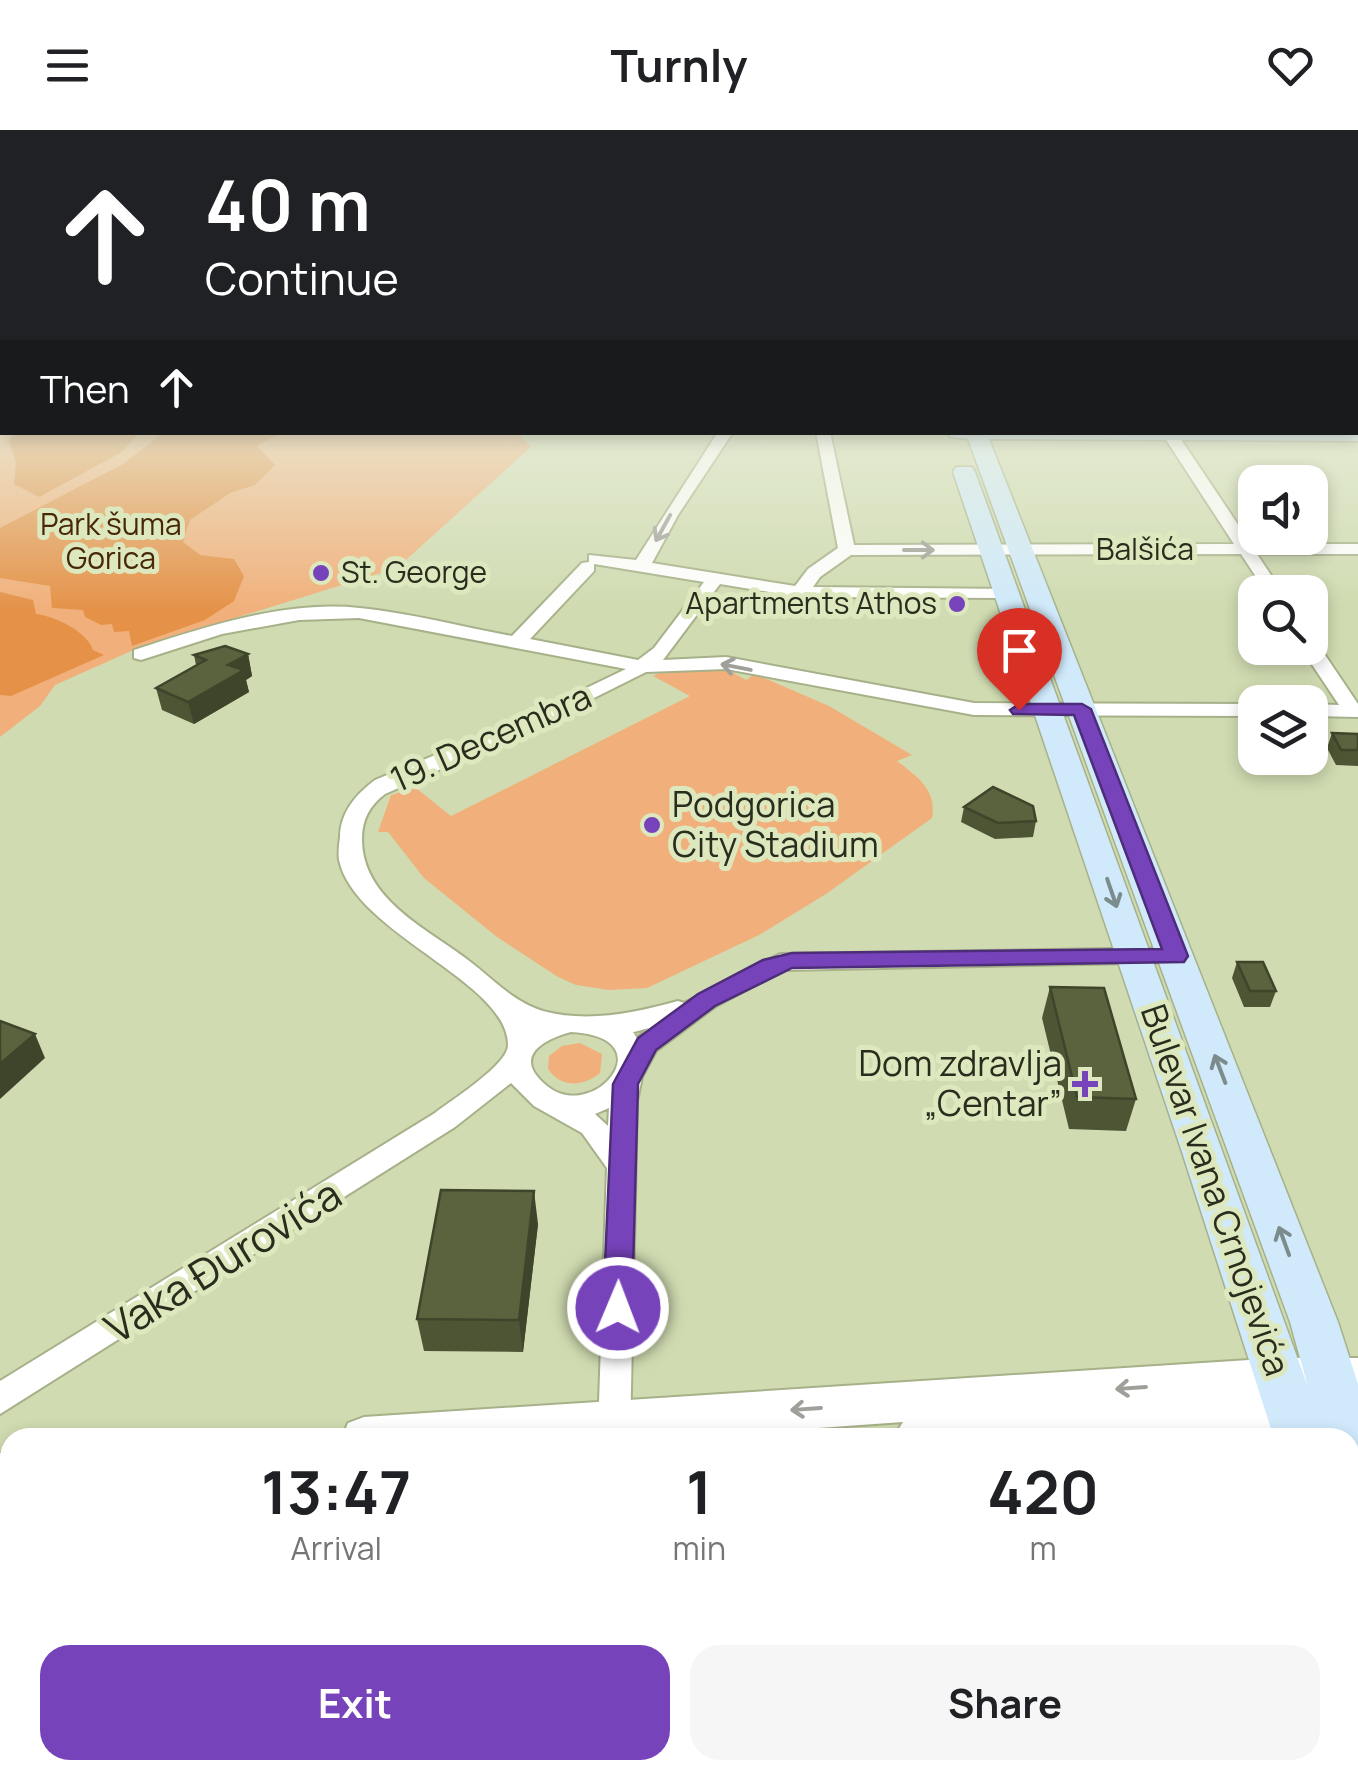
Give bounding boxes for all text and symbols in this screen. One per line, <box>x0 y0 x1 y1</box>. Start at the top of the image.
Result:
text: Turnly <box>610 34 748 96</box>
icon: menu <box>40 38 95 93</box>
icon: heart <box>1263 38 1318 93</box>
text: 40 m <box>205 156 371 252</box>
icon: ahead <box>40 170 170 300</box>
text: Continue <box>205 247 399 309</box>
icon: ahead <box>149 360 204 415</box>
text: Then <box>40 362 129 414</box>
map controls <box>1238 465 1328 775</box>
button: sound <box>1238 465 1328 555</box>
park label: Park šuma Gorica <box>40 503 182 578</box>
one-way arrow <box>652 513 672 543</box>
street label: Balšića <box>1096 528 1194 569</box>
one-way arrow <box>902 540 935 560</box>
place label: St. George <box>341 551 487 592</box>
marker: St. George <box>310 562 332 584</box>
button: search <box>1238 575 1328 665</box>
place label: Apartments Athos <box>685 582 937 623</box>
marker: Apartments Athos <box>946 593 968 615</box>
pin <box>977 608 1062 711</box>
icon: arrive <box>992 623 1047 678</box>
one-way arrow <box>721 656 753 675</box>
street label: 19. Decembra <box>383 671 599 803</box>
button: layers <box>1238 685 1328 775</box>
place label: Podgorica City Stadium <box>672 780 879 868</box>
marker: Podgorica City Stadium <box>641 814 663 836</box>
one-way arrow <box>1104 876 1122 908</box>
street label: Bulevar Ivana Crnojevića <box>1130 998 1302 1382</box>
place label: Dom zdravlja „Centar” <box>858 1039 1062 1127</box>
one-way arrow <box>1209 1054 1227 1084</box>
marker: Dom zdravlja „Centar” <box>1072 1071 1098 1097</box>
street label: Vaka Đurovića <box>93 1164 352 1356</box>
one-way arrow <box>1274 1226 1292 1257</box>
position arrow <box>566 1256 670 1360</box>
one-way arrow <box>1115 1379 1147 1398</box>
one-way arrow <box>790 1400 822 1419</box>
text: 13:47 <box>261 1450 411 1532</box>
text: 1 <box>686 1450 712 1532</box>
text: 420 <box>987 1450 1099 1532</box>
text: Arrival <box>291 1526 382 1570</box>
text: min <box>672 1526 726 1570</box>
text: m <box>1029 1526 1057 1570</box>
button: Exit <box>40 1645 670 1760</box>
button: Share <box>690 1645 1320 1760</box>

